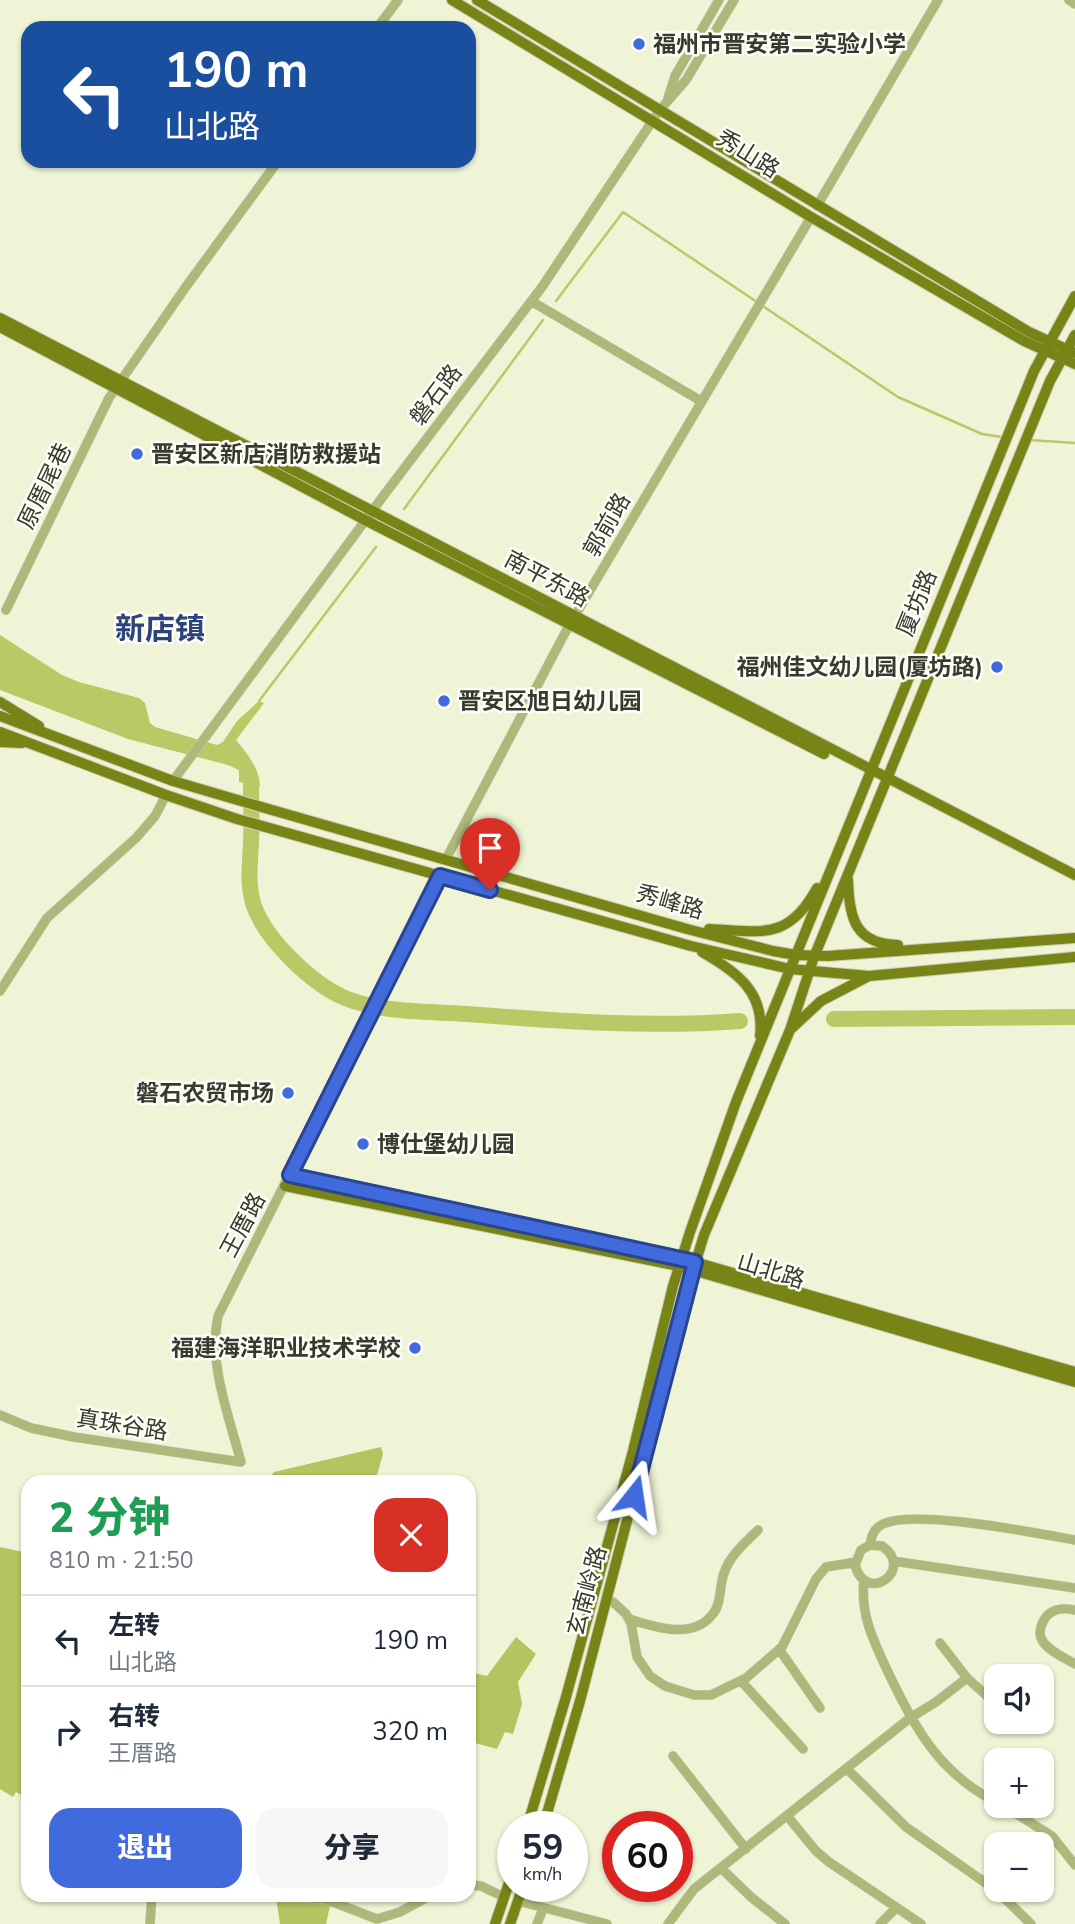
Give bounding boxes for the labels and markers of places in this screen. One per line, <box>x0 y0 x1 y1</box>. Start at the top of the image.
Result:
place label: 福州市晋安第二实验小学 <box>653 29 906 60</box>
marker: 福州市晋安第二实验小学 <box>631 36 647 52</box>
place label: 晋安区新店消防救援站 <box>151 439 381 470</box>
marker: 晋安区新店消防救援站 <box>129 446 145 462</box>
place label: 福州佳文幼儿园(厦坊路) <box>737 652 983 683</box>
marker: 福州佳文幼儿园(厦坊路) <box>989 659 1005 675</box>
place label: 晋安区旭日幼儿园 <box>458 686 642 717</box>
marker: 晋安区旭日幼儿园 <box>436 693 452 709</box>
pin <box>460 818 520 890</box>
place label: 磐石农贸市场 <box>136 1078 274 1109</box>
marker: 磐石农贸市场 <box>280 1085 296 1101</box>
place label: 博仕堡幼儿园 <box>377 1129 515 1160</box>
marker: 博仕堡幼儿园 <box>355 1136 371 1152</box>
place label: 福建海洋职业技术学校 <box>171 1333 401 1364</box>
marker: 福建海洋职业技术学校 <box>407 1340 423 1356</box>

